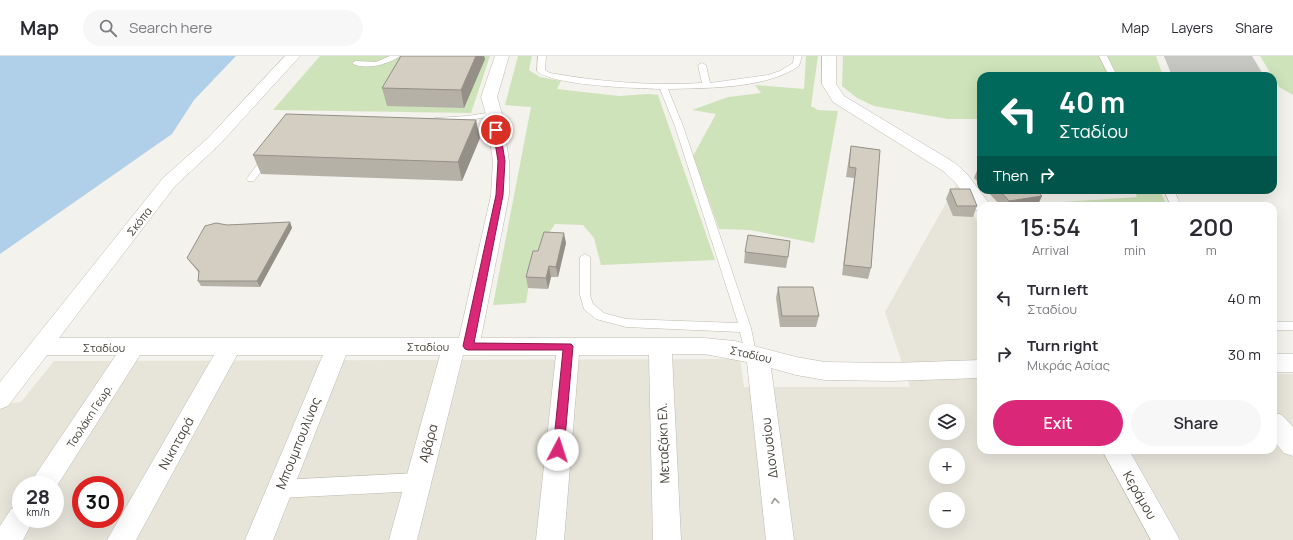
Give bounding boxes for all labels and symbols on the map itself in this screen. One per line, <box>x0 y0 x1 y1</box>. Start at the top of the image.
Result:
pin <box>479 113 513 147</box>
street label: Σκόπα <box>123 204 155 238</box>
street label: Σταδίου <box>407 339 449 354</box>
street label: Σταδίου <box>83 340 125 355</box>
street label: Σταδίου <box>729 342 773 366</box>
street label: Τσολάκη Γεωρ. <box>63 381 115 451</box>
street label: Μπουμπουλίνας <box>271 394 325 492</box>
street label: Μεταξάκη Ελ. <box>653 402 673 484</box>
street label: Νικηταρά <box>154 413 198 473</box>
street label: Διονυσίου <box>756 416 782 480</box>
street label: Αβάρα <box>414 422 442 464</box>
position arrow <box>537 429 579 471</box>
street label: Κεράμου <box>1119 468 1161 522</box>
speed limit sign: 30 <box>72 476 124 528</box>
one-way arrow <box>771 498 780 504</box>

